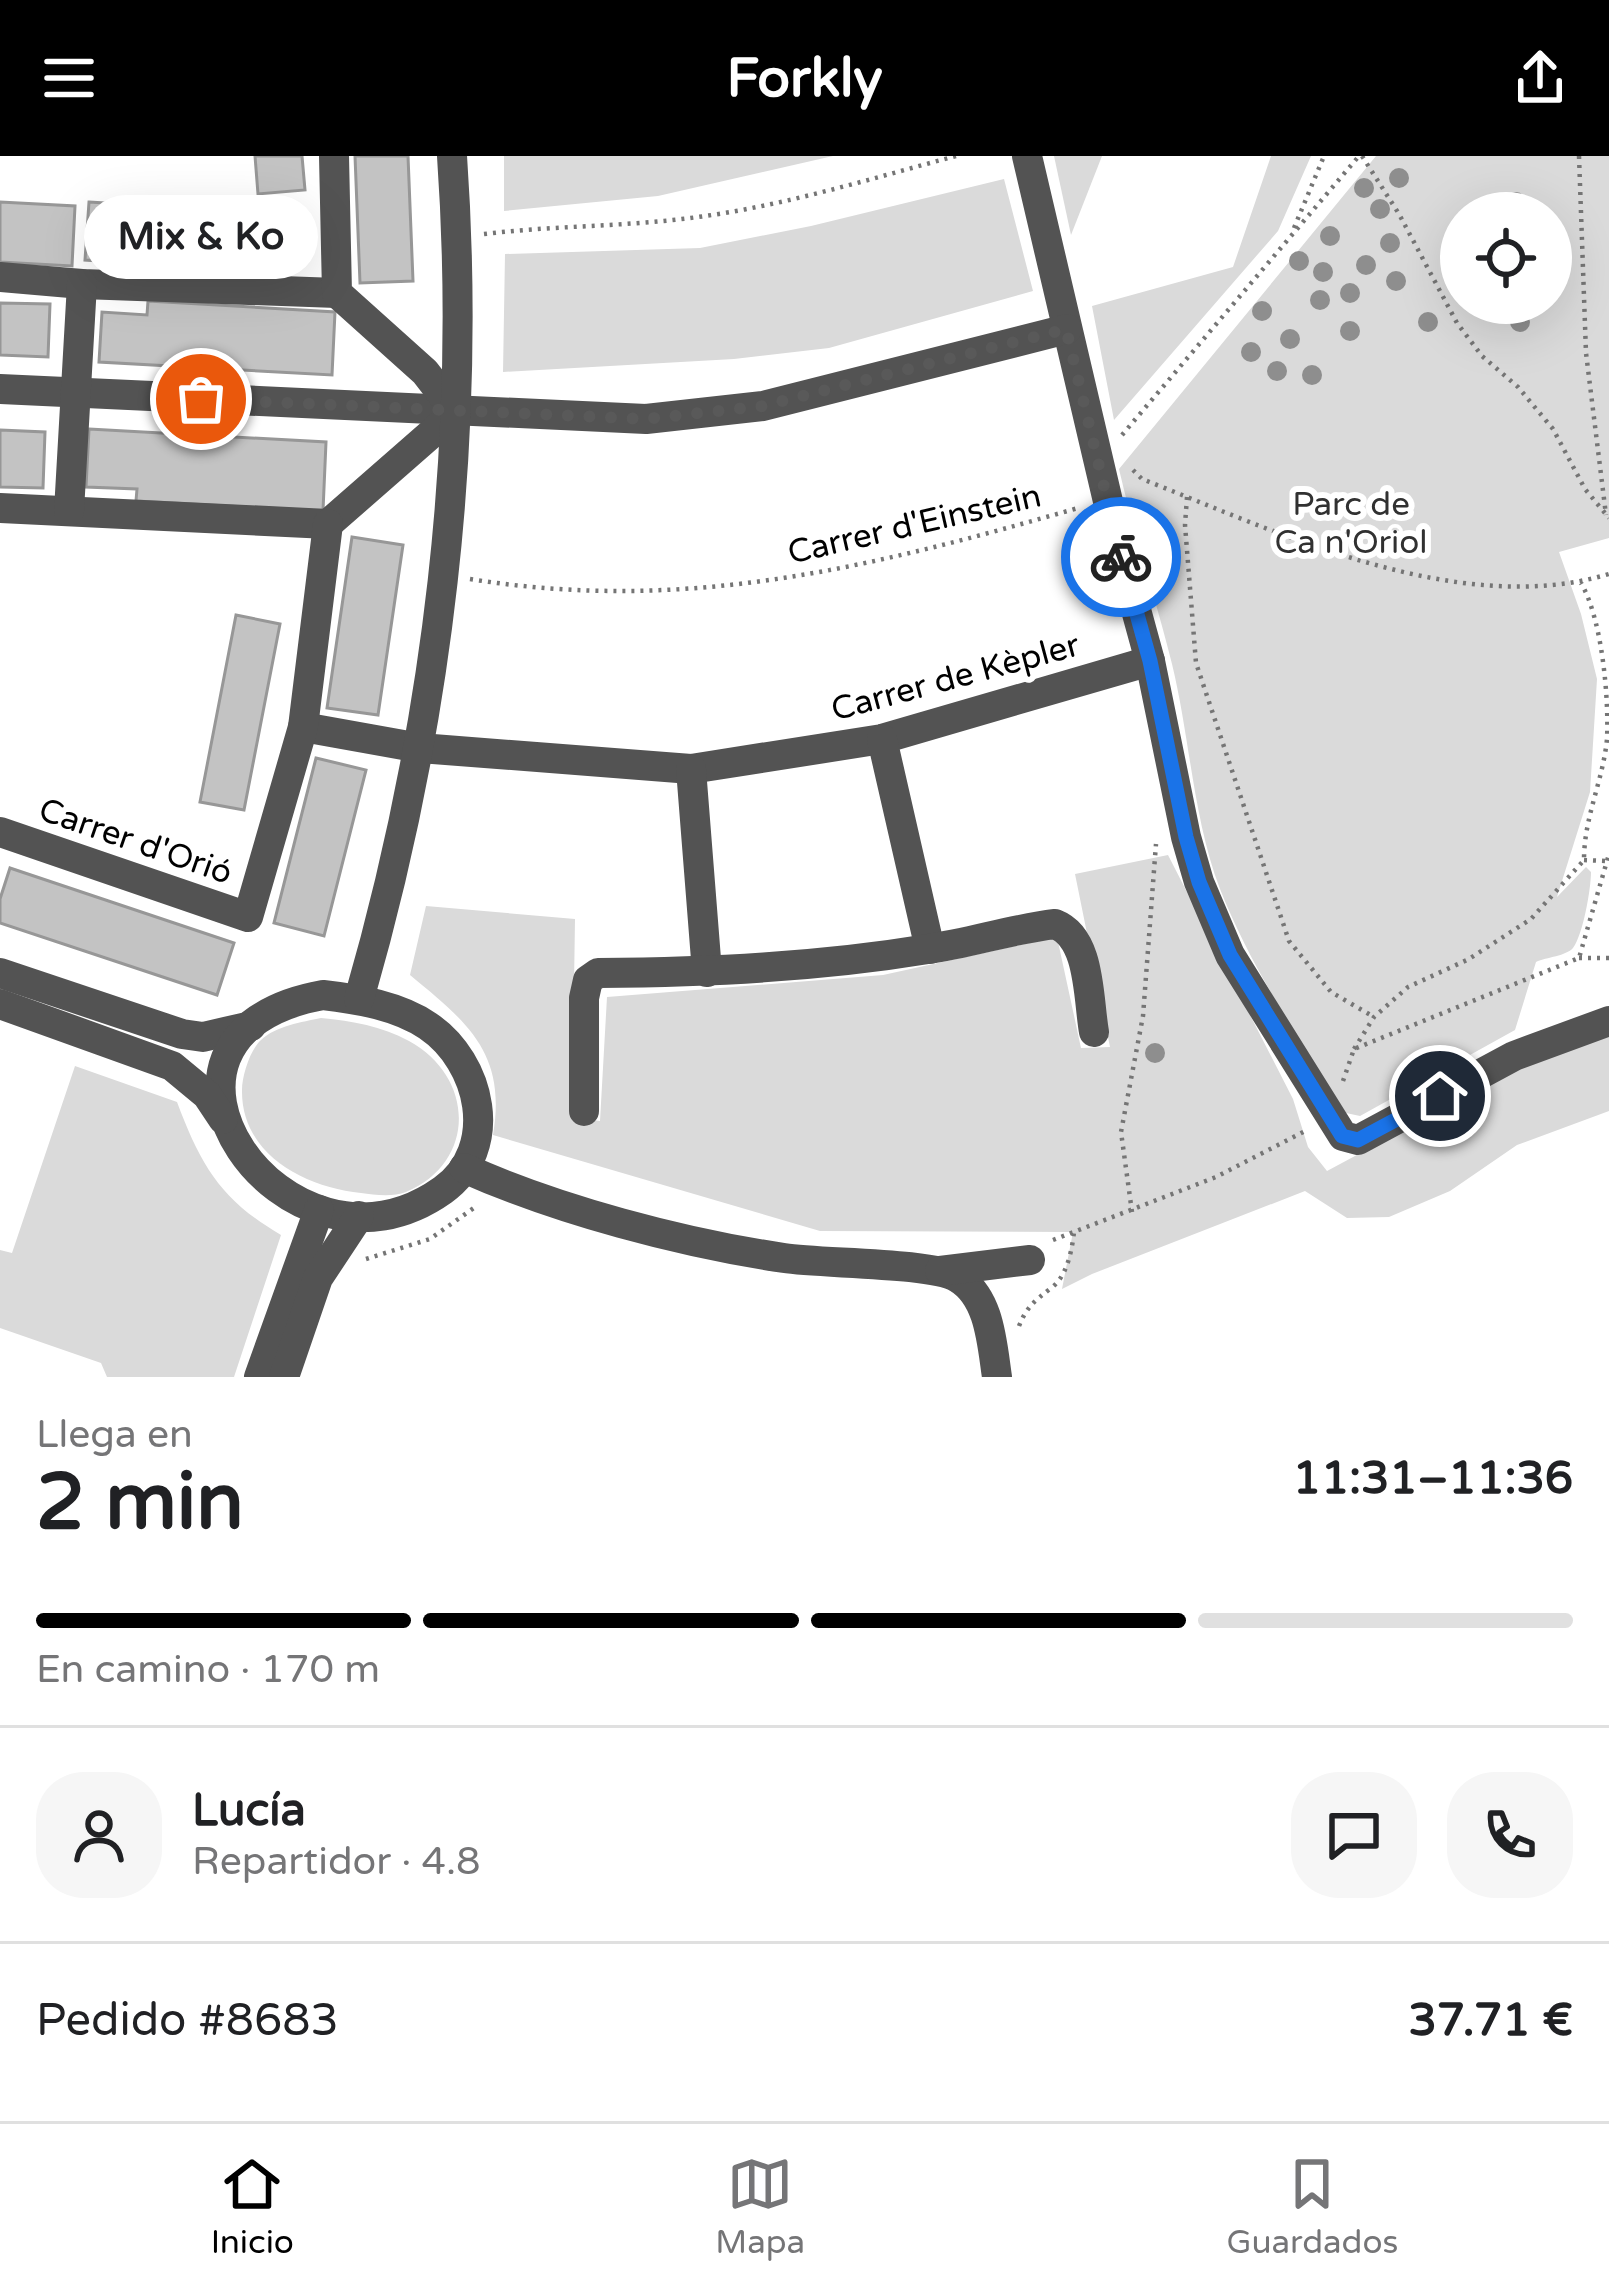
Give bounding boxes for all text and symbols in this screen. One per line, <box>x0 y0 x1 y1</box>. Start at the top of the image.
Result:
icon: menu <box>36 45 102 111</box>
icon: share <box>1507 45 1573 111</box>
text: Forkly <box>726 46 883 111</box>
map controls <box>1440 192 1572 324</box>
button: locate <box>1440 192 1572 324</box>
callout: Mix & Ko <box>84 195 318 279</box>
text: Mix & Ko <box>118 213 284 260</box>
pin <box>150 348 252 450</box>
icon: bag <box>168 366 234 432</box>
street label: Carrer d'Einstein <box>784 476 1045 573</box>
park label: Parc de Ca n'Oriol <box>1274 485 1428 562</box>
courier <box>1061 497 1181 617</box>
icon: bike <box>1088 524 1154 590</box>
street label: Carrer de Kèpler <box>827 625 1084 729</box>
street label: Carrer d'Orió <box>34 790 237 893</box>
pin <box>1389 1045 1491 1147</box>
icon: home <box>1407 1063 1473 1129</box>
text: Llega en <box>36 1411 193 1458</box>
text: 11:31–11:36 <box>1293 1452 1573 1506</box>
text: 2 min <box>36 1456 244 1550</box>
text: En camino · 170 m <box>36 1646 380 1693</box>
button: person <box>36 1772 162 1898</box>
button: chat <box>1291 1772 1417 1898</box>
button: phone <box>1447 1772 1573 1898</box>
text: Lucía <box>192 1784 306 1838</box>
text: Repartidor · 4.8 <box>192 1838 481 1885</box>
text: Pedido #8683 <box>36 1994 339 2048</box>
text: 37.71 € <box>1409 1994 1573 2048</box>
tab: Inicio <box>211 2151 294 2262</box>
tab: Mapa <box>715 2151 805 2262</box>
tab: Guardados <box>1226 2151 1398 2262</box>

